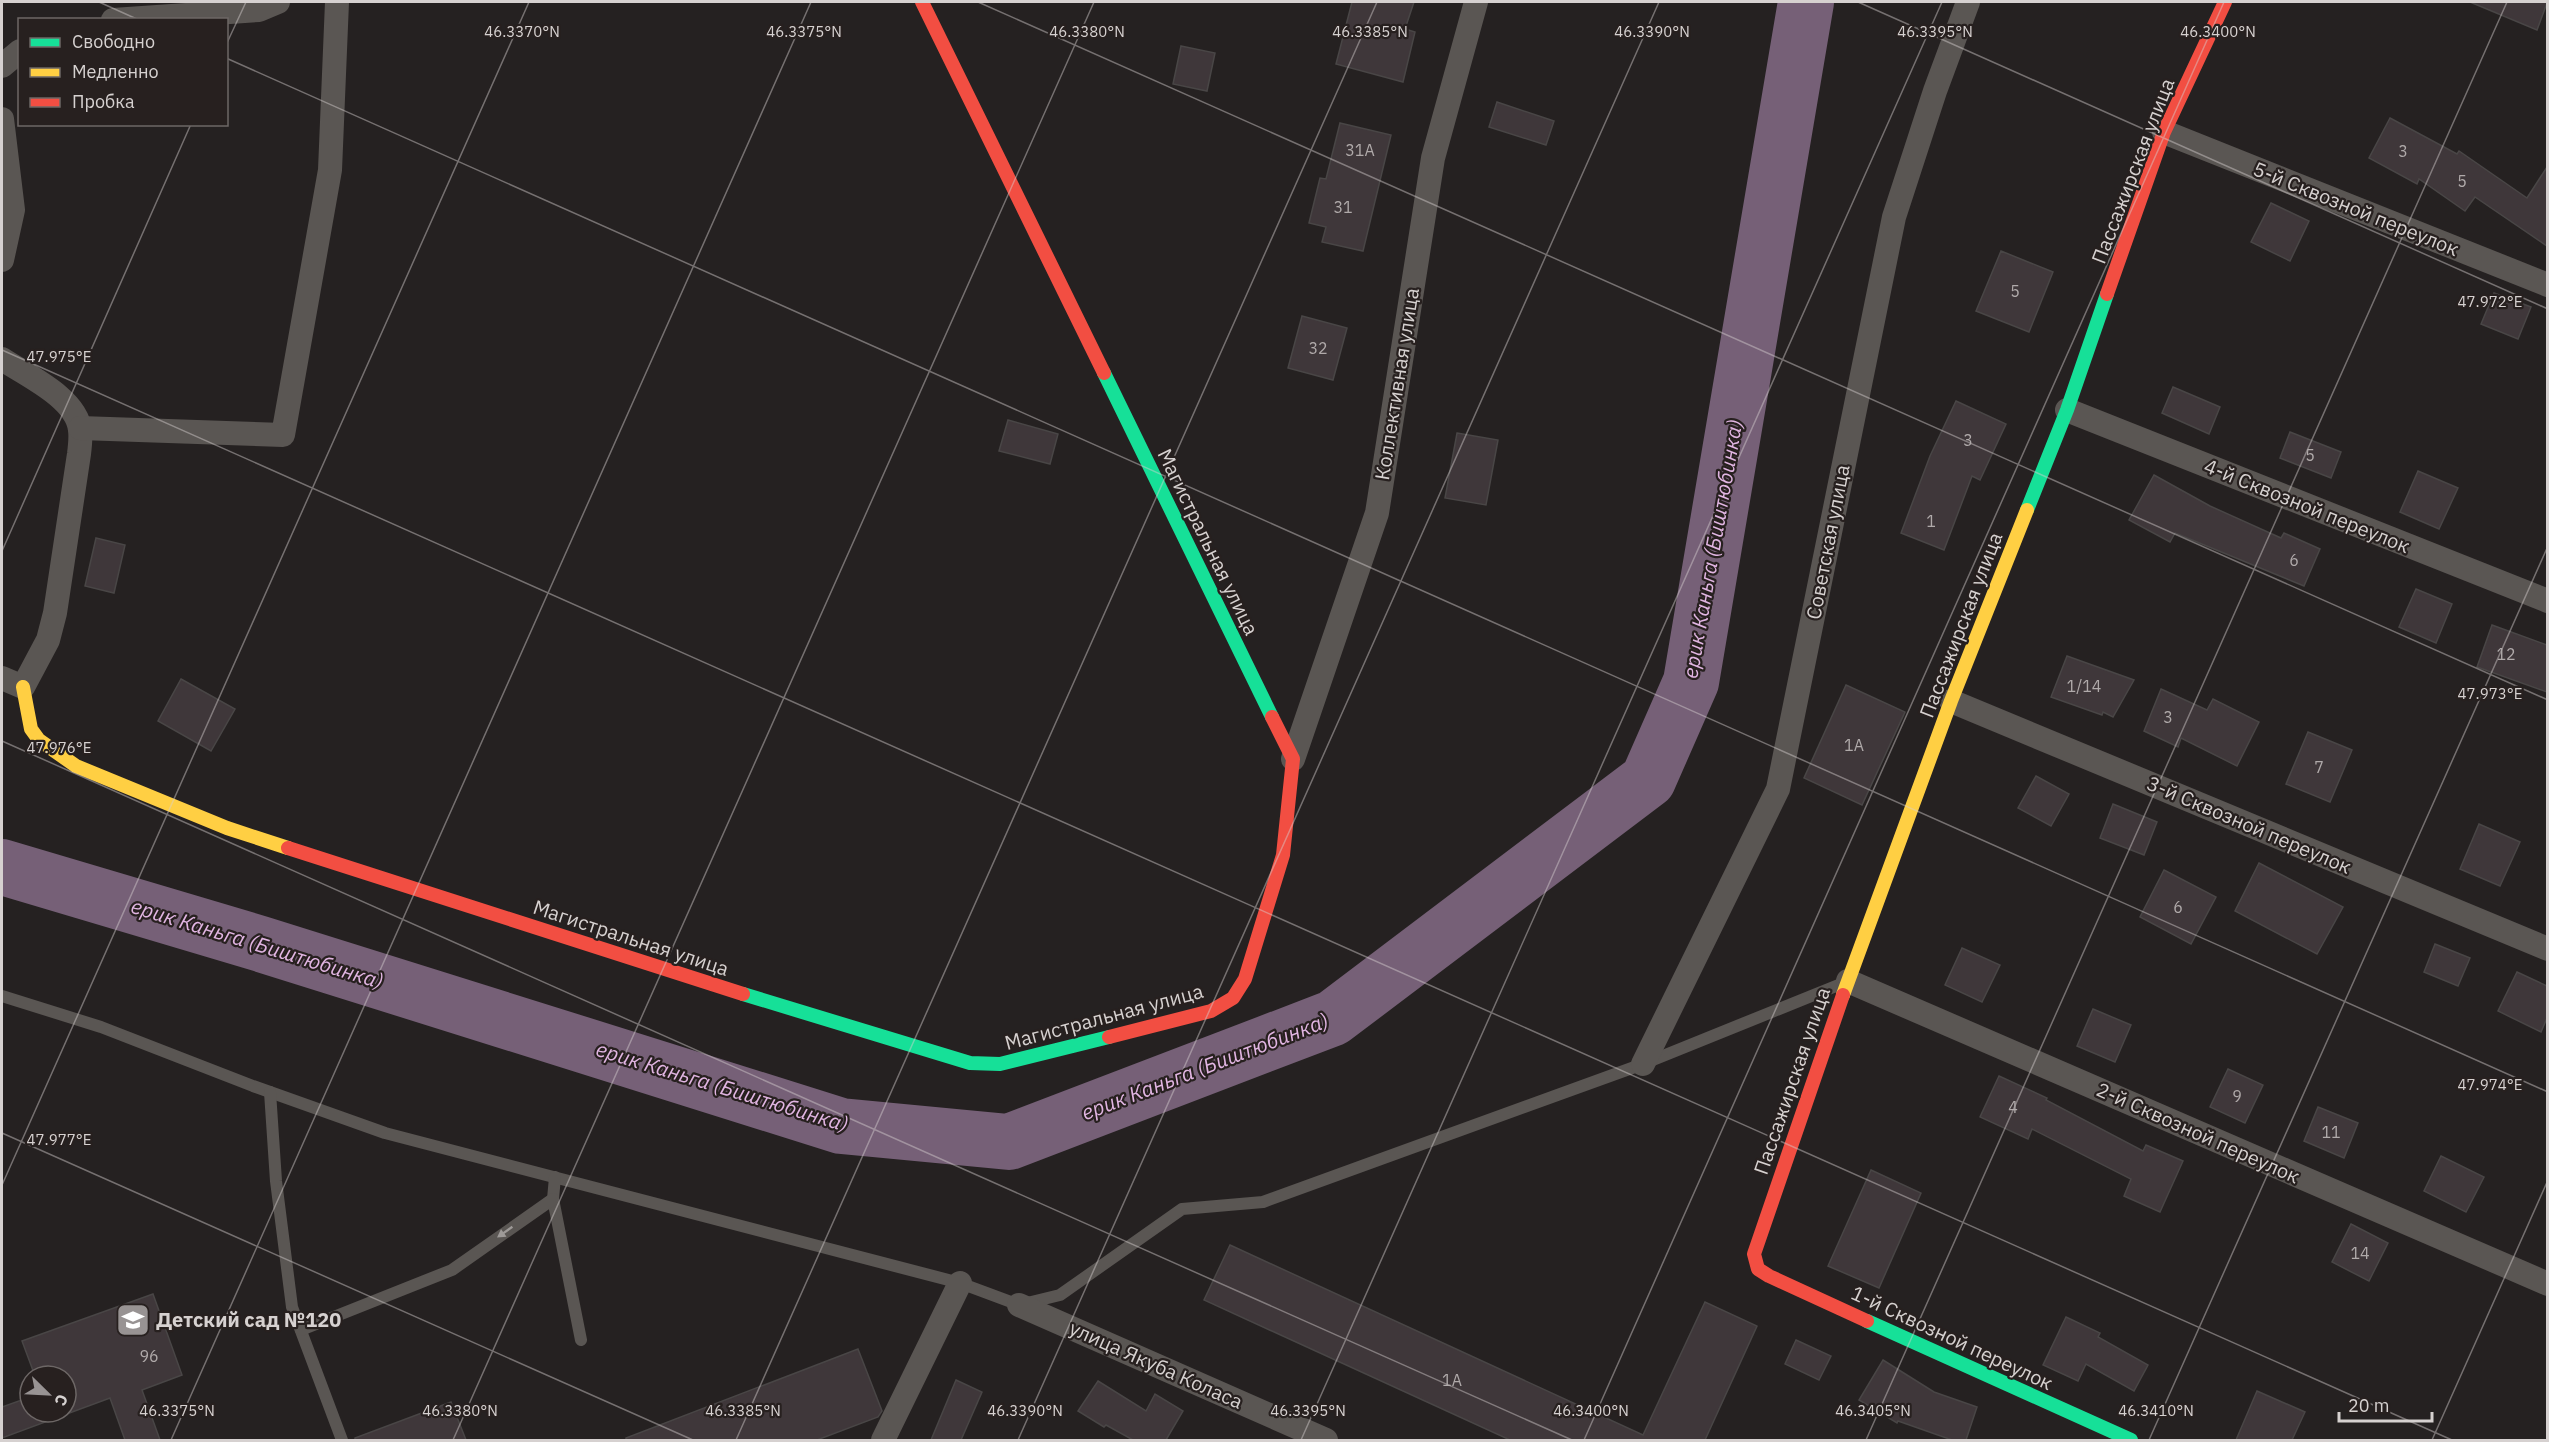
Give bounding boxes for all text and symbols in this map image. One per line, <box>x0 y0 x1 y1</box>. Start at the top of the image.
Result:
legend <box>18 18 228 126</box>
text: 46.3370°N <box>484 22 560 41</box>
text: 46.3375°N <box>766 22 842 41</box>
text: 46.3380°N <box>1049 22 1125 41</box>
text: 46.3385°N <box>1332 22 1408 41</box>
text: 46.3390°N <box>1614 22 1690 41</box>
text: 46.3395°N <box>1897 22 1973 41</box>
text: 46.3400°N <box>2180 22 2256 41</box>
text: Свободно <box>72 30 155 53</box>
text: Медленно <box>72 60 159 83</box>
street label: Пассажирская улица <box>2085 74 2180 267</box>
text: Пробка <box>72 90 135 113</box>
house number: 31А <box>1345 140 1375 160</box>
house number: 3 <box>2398 141 2408 161</box>
street label: 5-й Сквозной переулок <box>2249 155 2463 262</box>
house number: 5 <box>2457 171 2467 191</box>
house number: 31 <box>1333 197 1353 217</box>
house number: 5 <box>2010 281 2020 301</box>
street label: Коллективная улица <box>1368 286 1425 482</box>
text: 47.972°E <box>2458 292 2522 311</box>
house number: 32 <box>1308 338 1328 358</box>
text: 47.975°E <box>27 347 91 366</box>
water label: ерик Каньга (Биштюбинка) <box>1675 417 1749 680</box>
house number: 3 <box>1963 430 1973 450</box>
street label: Магистральная улица <box>1152 444 1266 640</box>
house number: 5 <box>2305 445 2315 465</box>
street label: 4-й Сквозной переулок <box>2200 452 2414 559</box>
street label: Советская улица <box>1799 462 1856 622</box>
house number: 1 <box>1926 511 1936 531</box>
street label: Пассажирская улица <box>1913 528 2008 721</box>
house number: 6 <box>2289 550 2299 570</box>
house number: 12 <box>2496 644 2516 664</box>
house number: 1/14 <box>2067 676 2101 696</box>
text: 47.973°E <box>2458 684 2522 703</box>
house number: 3 <box>2163 707 2173 727</box>
house number: 1А <box>1844 735 1864 755</box>
text: 47.976°E <box>27 738 91 757</box>
house number: 7 <box>2314 757 2324 777</box>
street label: 3-й Сквозной переулок <box>2143 769 2356 880</box>
water label: ерик Каньга (Биштюбинка) <box>128 891 387 995</box>
street label: Магистральная улица <box>530 893 733 982</box>
house number: 6 <box>2173 897 2183 917</box>
street label: Магистральная улица <box>1002 977 1206 1056</box>
street label: Пассажирская улица <box>1747 983 1836 1178</box>
water label: ерик Каньга (Биштюбинка) <box>1077 1006 1332 1126</box>
water label: ерик Каньга (Биштюбинка) <box>593 1034 852 1138</box>
text: 47.974°E <box>2458 1075 2522 1094</box>
street label: 2-й Сквозной переулок <box>2092 1076 2304 1190</box>
house number: 9 <box>2232 1086 2242 1106</box>
house number: 4 <box>2008 1097 2018 1117</box>
house number: 11 <box>2321 1122 2341 1142</box>
text: 47.977°E <box>27 1130 91 1149</box>
one-way arrow <box>498 1226 514 1238</box>
house number: 14 <box>2350 1243 2370 1263</box>
street label: 1-й Сквозной переулок <box>1847 1279 2057 1396</box>
school or university icon: Детский сад №120 <box>115 1302 151 1338</box>
place label: Детский сад №120 <box>156 1306 341 1333</box>
street label: улица Якуба Коласа <box>1065 1314 1247 1415</box>
house number: 96 <box>139 1346 159 1366</box>
north arrow <box>18 1364 78 1424</box>
house number: 1А <box>1442 1370 1462 1390</box>
scale bar <box>2339 1385 2432 1423</box>
text: С <box>50 1391 73 1409</box>
text: 20 m <box>2348 1394 2390 1417</box>
text: 46.3375°N <box>139 1401 215 1420</box>
text: 46.3380°N <box>422 1401 498 1420</box>
text: 46.3385°N <box>705 1401 781 1420</box>
text: 46.3390°N <box>987 1401 1063 1420</box>
text: 46.3395°N <box>1270 1401 1346 1420</box>
text: 46.3400°N <box>1553 1401 1629 1420</box>
text: 46.3405°N <box>1835 1401 1911 1420</box>
text: 46.3410°N <box>2118 1401 2194 1420</box>

